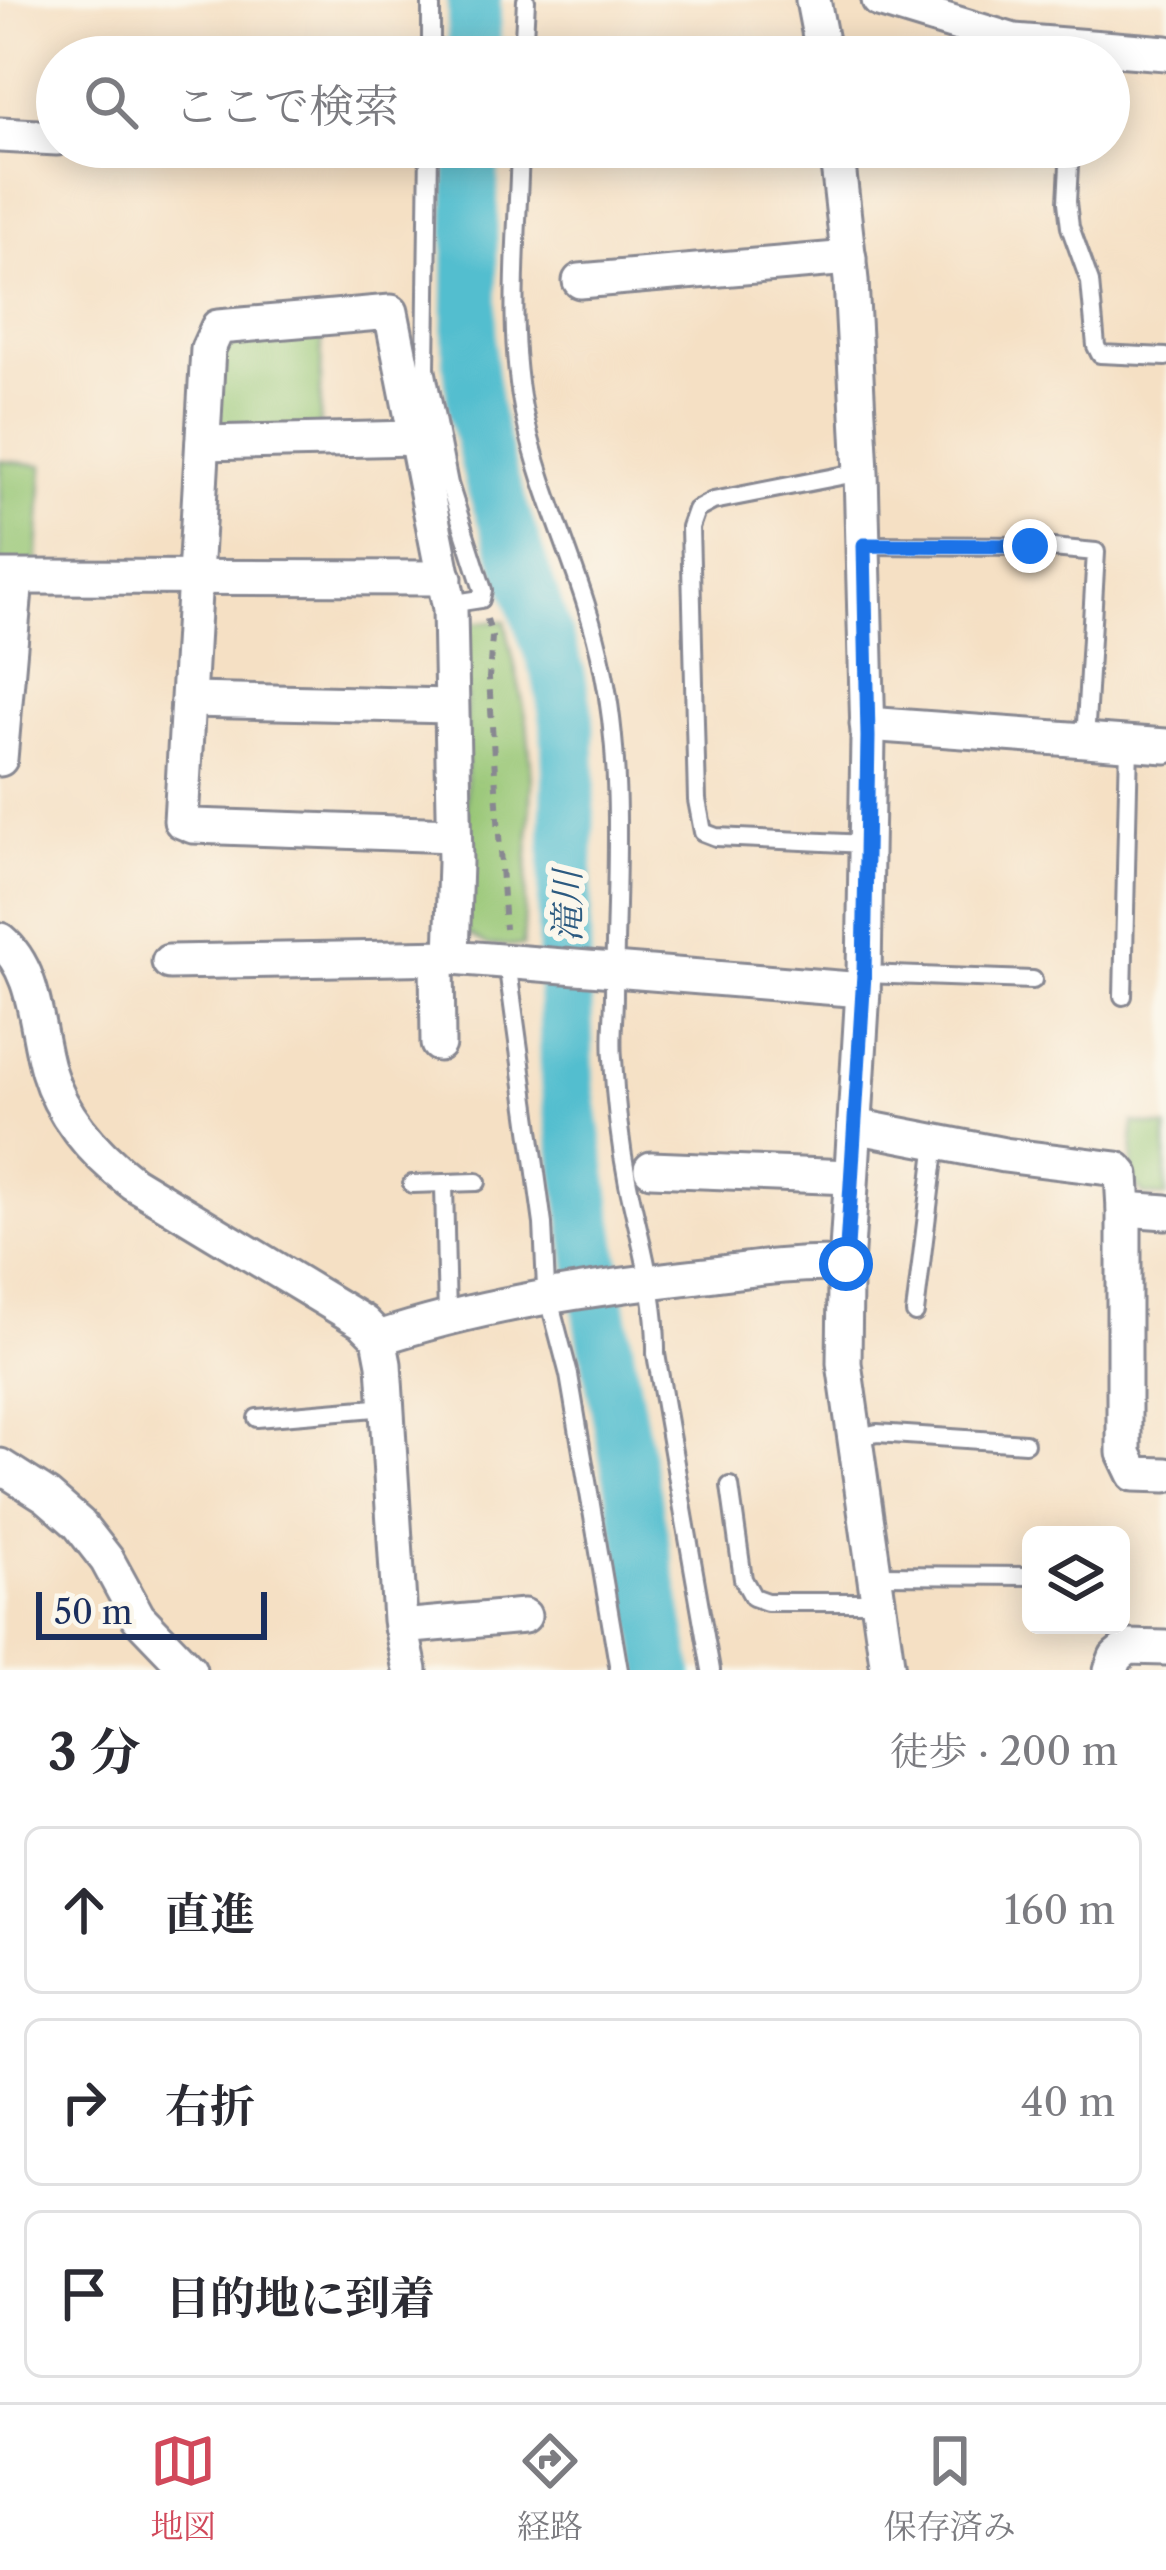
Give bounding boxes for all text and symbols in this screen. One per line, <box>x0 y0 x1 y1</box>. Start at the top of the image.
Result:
search box <box>36 36 1130 168</box>
icon: search <box>78 69 144 135</box>
text: ここで検索 <box>174 78 399 134</box>
route end <box>1003 519 1057 573</box>
water label: 滝川 <box>545 866 589 942</box>
route start <box>819 1237 873 1291</box>
map controls <box>1022 1526 1130 1634</box>
button: layers <box>1022 1526 1130 1634</box>
scale bar <box>36 1586 267 1639</box>
text: 50 m <box>54 1592 132 1633</box>
text: 3 分 <box>48 1721 141 1783</box>
text: 徒歩 · 200 m <box>890 1727 1118 1775</box>
icon: ahead <box>51 1877 117 1943</box>
text: 直進 <box>165 1886 255 1942</box>
text: 160 m <box>1004 1886 1115 1934</box>
icon: right <box>51 2069 117 2135</box>
text: 右折 <box>165 2078 255 2134</box>
text: 40 m <box>1021 2078 1115 2126</box>
icon: arrive <box>51 2261 117 2327</box>
text: 目的地に到着 <box>165 2270 435 2326</box>
tab: 地図 <box>150 2428 216 2547</box>
tab: 経路 <box>517 2428 583 2547</box>
tab: 保存済み <box>884 2428 1016 2547</box>

